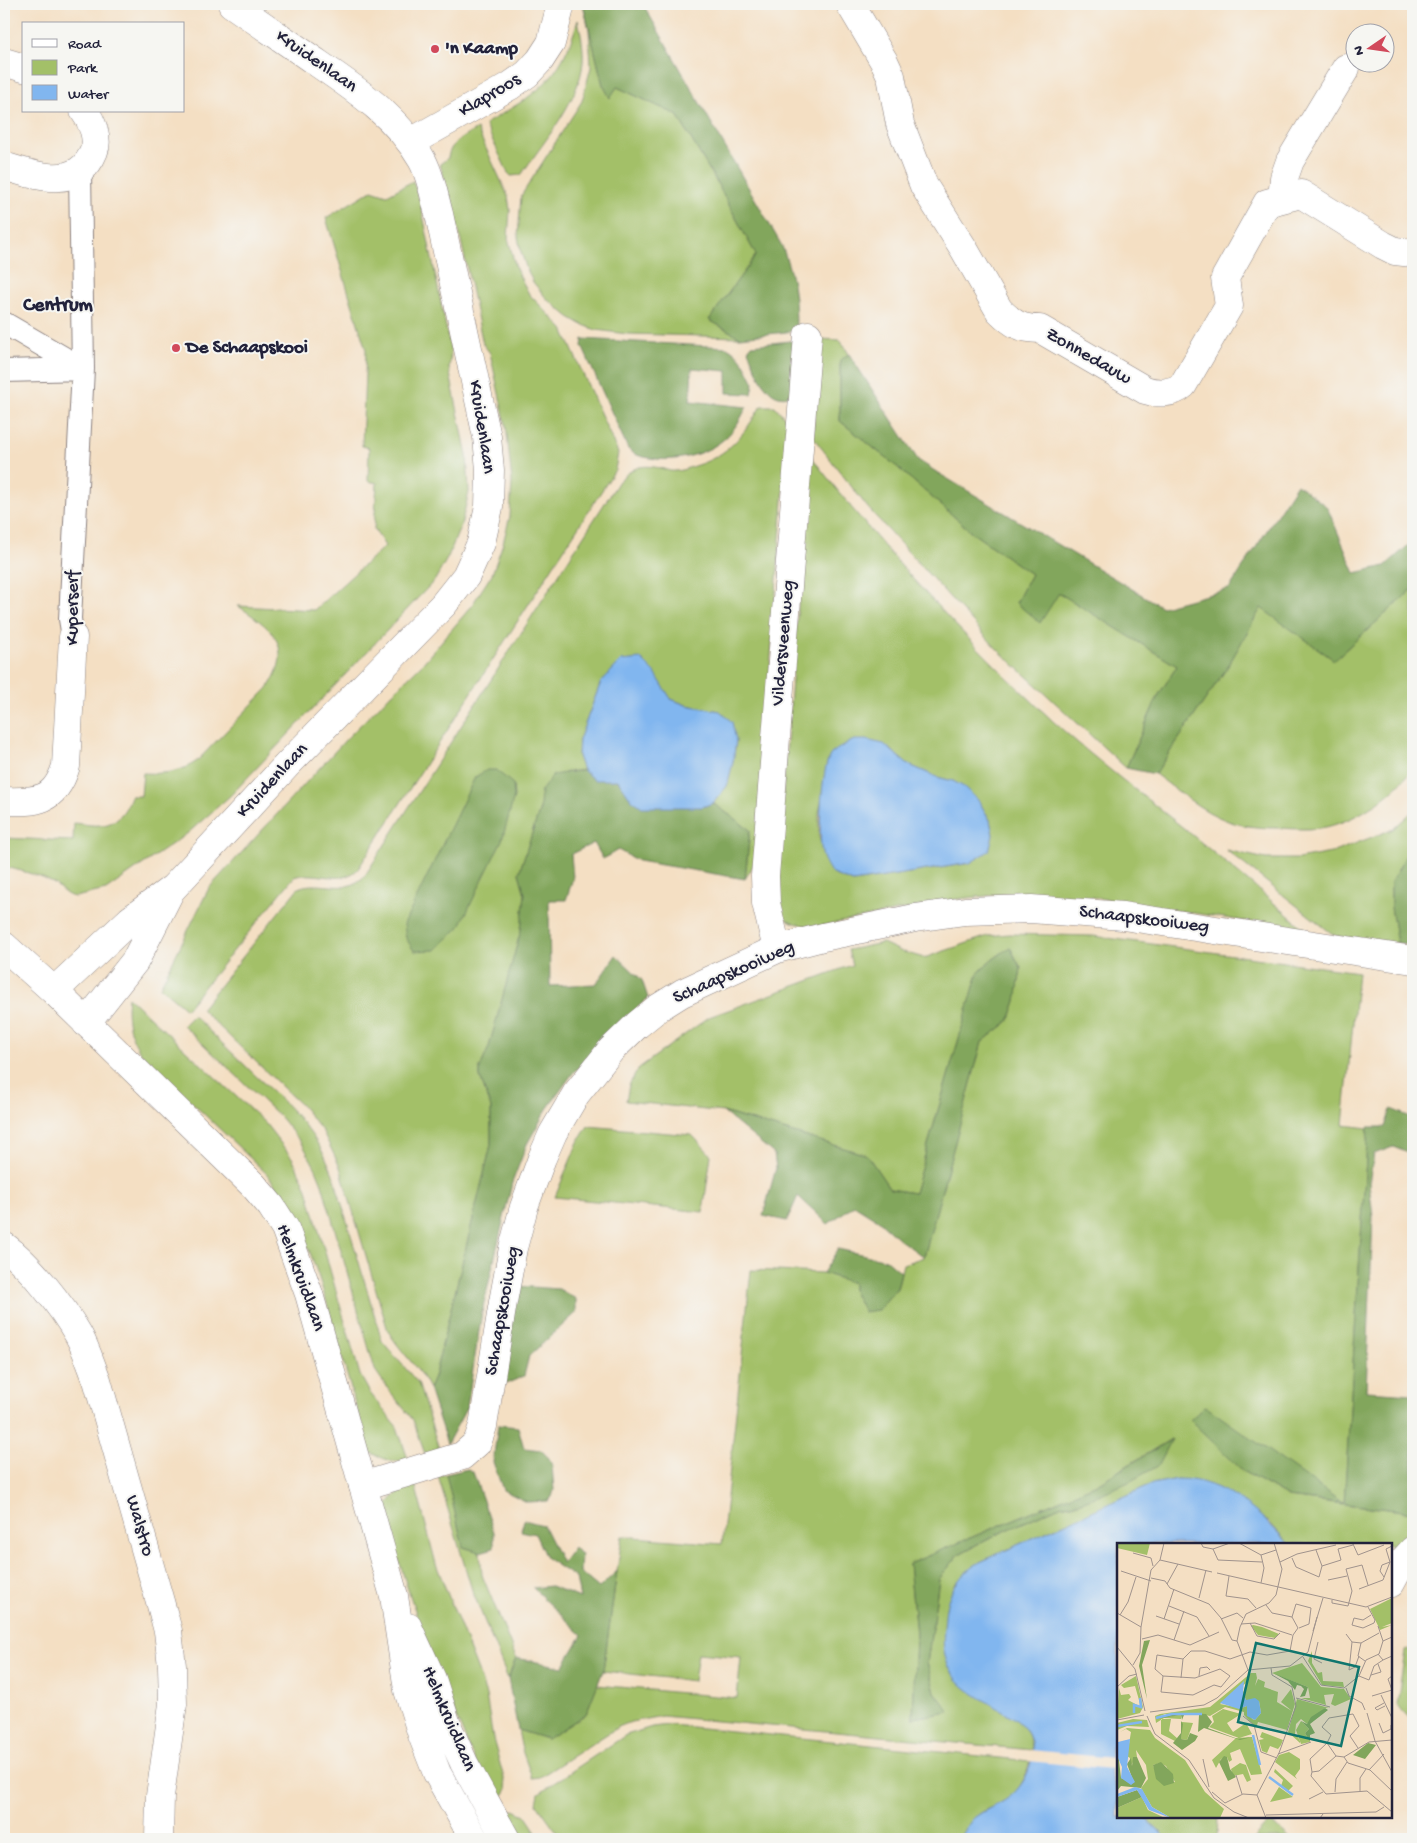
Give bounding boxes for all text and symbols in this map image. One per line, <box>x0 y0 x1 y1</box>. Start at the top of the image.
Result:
legend <box>22 22 185 112</box>
north arrow <box>1344 22 1394 72</box>
street label: Kruidenlaan <box>271 25 361 99</box>
text: Road <box>68 36 102 54</box>
place label: 'n Kaamp <box>445 38 518 61</box>
marker: 'n Kaamp <box>429 43 441 55</box>
text: N <box>1350 44 1369 57</box>
text: Park <box>67 60 98 78</box>
street label: Klaproos <box>455 68 526 123</box>
text: Water <box>68 86 110 104</box>
district label: Centrum <box>22 295 94 318</box>
street label: Zonnedauw <box>1041 323 1135 391</box>
place label: De Schaapskooi <box>184 337 308 360</box>
marker: De Schaapskooi <box>170 342 182 354</box>
street label: Kruidenlaan <box>462 379 500 475</box>
street label: Kuperserf <box>62 569 85 645</box>
street label: Vildersveenweg <box>767 579 801 708</box>
street label: Kruidenlaan <box>232 739 314 823</box>
street label: Schaapskooiweg <box>1078 901 1210 939</box>
street label: Schaapskooiweg <box>670 936 798 1010</box>
street label: Helmkruidlaan <box>270 1221 330 1335</box>
street label: Schaapskooiweg <box>480 1245 526 1377</box>
street label: Walstro <box>119 1493 159 1559</box>
inset map <box>1117 1543 1392 1818</box>
street label: Helmkruidlaan <box>416 1663 480 1775</box>

